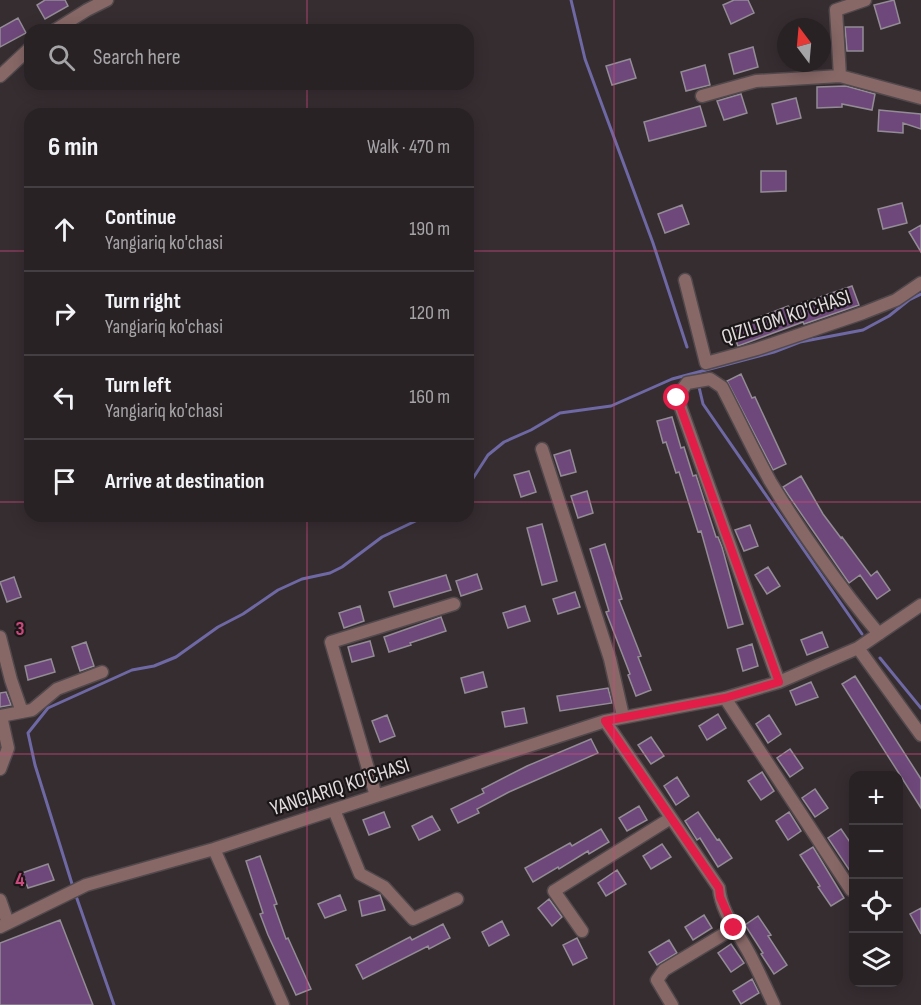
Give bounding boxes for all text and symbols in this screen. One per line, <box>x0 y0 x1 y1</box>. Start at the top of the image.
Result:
north arrow <box>777 18 831 72</box>
search box <box>24 24 474 90</box>
icon: search <box>45 41 78 74</box>
text: Search here <box>93 44 180 71</box>
text: 6 min <box>48 132 98 163</box>
text: Walk · 470 m <box>367 135 450 159</box>
text: Continue <box>105 204 176 231</box>
icon: ahead <box>48 213 81 246</box>
text: 190 m <box>409 217 450 241</box>
text: Yangiariq ko'chasi <box>105 231 223 255</box>
street label: QIZILTOM KO'CHASI <box>718 284 854 350</box>
text: Turn right <box>105 288 181 315</box>
icon: right <box>48 297 81 330</box>
text: 120 m <box>410 301 450 325</box>
text: Yangiariq ko'chasi <box>105 315 223 339</box>
text: Turn left <box>105 372 171 399</box>
icon: left <box>48 381 81 414</box>
route start <box>663 384 689 410</box>
text: 160 m <box>409 385 450 409</box>
text: Yangiariq ko'chasi <box>105 399 223 423</box>
icon: arrive <box>48 465 81 498</box>
text: Arrive at destination <box>105 468 264 495</box>
text: 3 <box>16 617 25 641</box>
street label: YANGIARIQ KO'CHASI <box>267 753 413 821</box>
map controls <box>849 771 903 987</box>
button: + <box>849 771 903 825</box>
button: − <box>849 825 903 879</box>
text: 4 <box>15 868 25 892</box>
button: locate <box>849 879 903 933</box>
route end <box>720 914 746 940</box>
button: layers <box>849 933 903 987</box>

